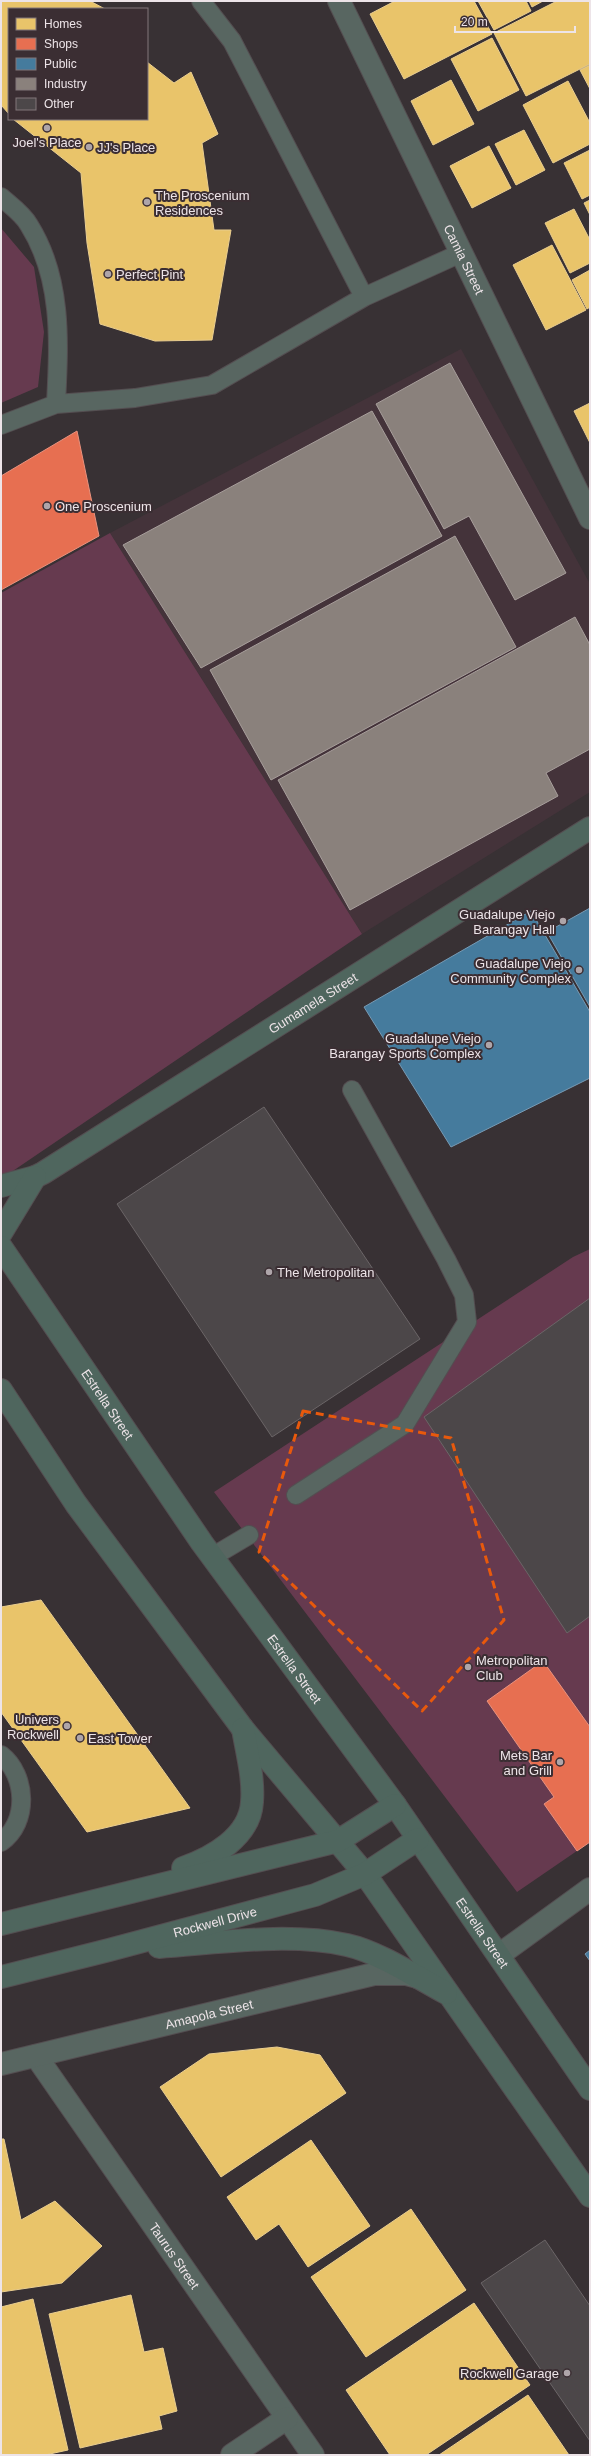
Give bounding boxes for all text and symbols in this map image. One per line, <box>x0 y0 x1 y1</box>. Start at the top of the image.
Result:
legend <box>8 8 148 120</box>
scale bar <box>455 8 575 34</box>
text: 20 m <box>461 15 488 29</box>
text: Homes <box>44 17 82 31</box>
text: Shops <box>44 37 78 51</box>
text: Public <box>44 57 77 71</box>
text: Industry <box>44 77 87 91</box>
text: Other <box>44 97 74 111</box>
marker: Joel's Place <box>42 123 52 133</box>
place label: Joel's Place <box>13 135 81 150</box>
place label: JJ's Place <box>97 140 155 155</box>
marker: JJ's Place <box>84 142 94 152</box>
place label: The Proscenium Residences <box>155 188 250 218</box>
marker: The Proscenium Residences <box>142 197 152 207</box>
street label: Camia Street <box>441 222 488 297</box>
place label: Perfect Pint <box>116 267 184 282</box>
marker: Perfect Pint <box>103 269 113 279</box>
place label: One Proscenium <box>55 499 152 514</box>
marker: One Proscenium <box>42 501 52 511</box>
place label: Guadalupe Viejo Barangay Hall <box>459 907 555 937</box>
marker: Guadalupe Viejo Barangay Hall <box>558 916 568 926</box>
place label: Guadalupe Viejo Community Complex <box>450 956 571 986</box>
marker: Guadalupe Viejo Community Complex <box>574 965 584 975</box>
street label: Gumamela Street <box>266 969 360 1036</box>
place label: Guadalupe Viejo Barangay Sports Complex <box>329 1031 481 1061</box>
marker: Guadalupe Viejo Barangay Sports Complex <box>484 1040 494 1050</box>
place label: The Metropolitan <box>277 1265 375 1280</box>
marker: The Metropolitan <box>264 1267 274 1277</box>
street label: Estrella Street <box>79 1366 137 1443</box>
street label: Estrella Street <box>264 1631 325 1706</box>
place label: Metropolitan Club <box>476 1653 548 1683</box>
marker: Metropolitan Club <box>463 1662 473 1672</box>
place label: Univers Rockwell <box>7 1712 59 1742</box>
marker: Univers Rockwell <box>62 1721 72 1731</box>
place label: East Tower <box>88 1731 153 1746</box>
marker: East Tower <box>75 1733 85 1743</box>
place label: Mets Bar and Grill <box>500 1748 553 1778</box>
marker: Mets Bar and Grill <box>555 1757 565 1767</box>
street label: Estrella Street <box>453 1895 512 1971</box>
street label: Rockwell Drive <box>171 1903 258 1940</box>
street label: Amapola Street <box>164 1996 255 2032</box>
street label: Taurus Street <box>146 2220 203 2292</box>
place label: Rockwell Garage <box>460 2366 559 2381</box>
marker: Rockwell Garage <box>562 2368 572 2378</box>

